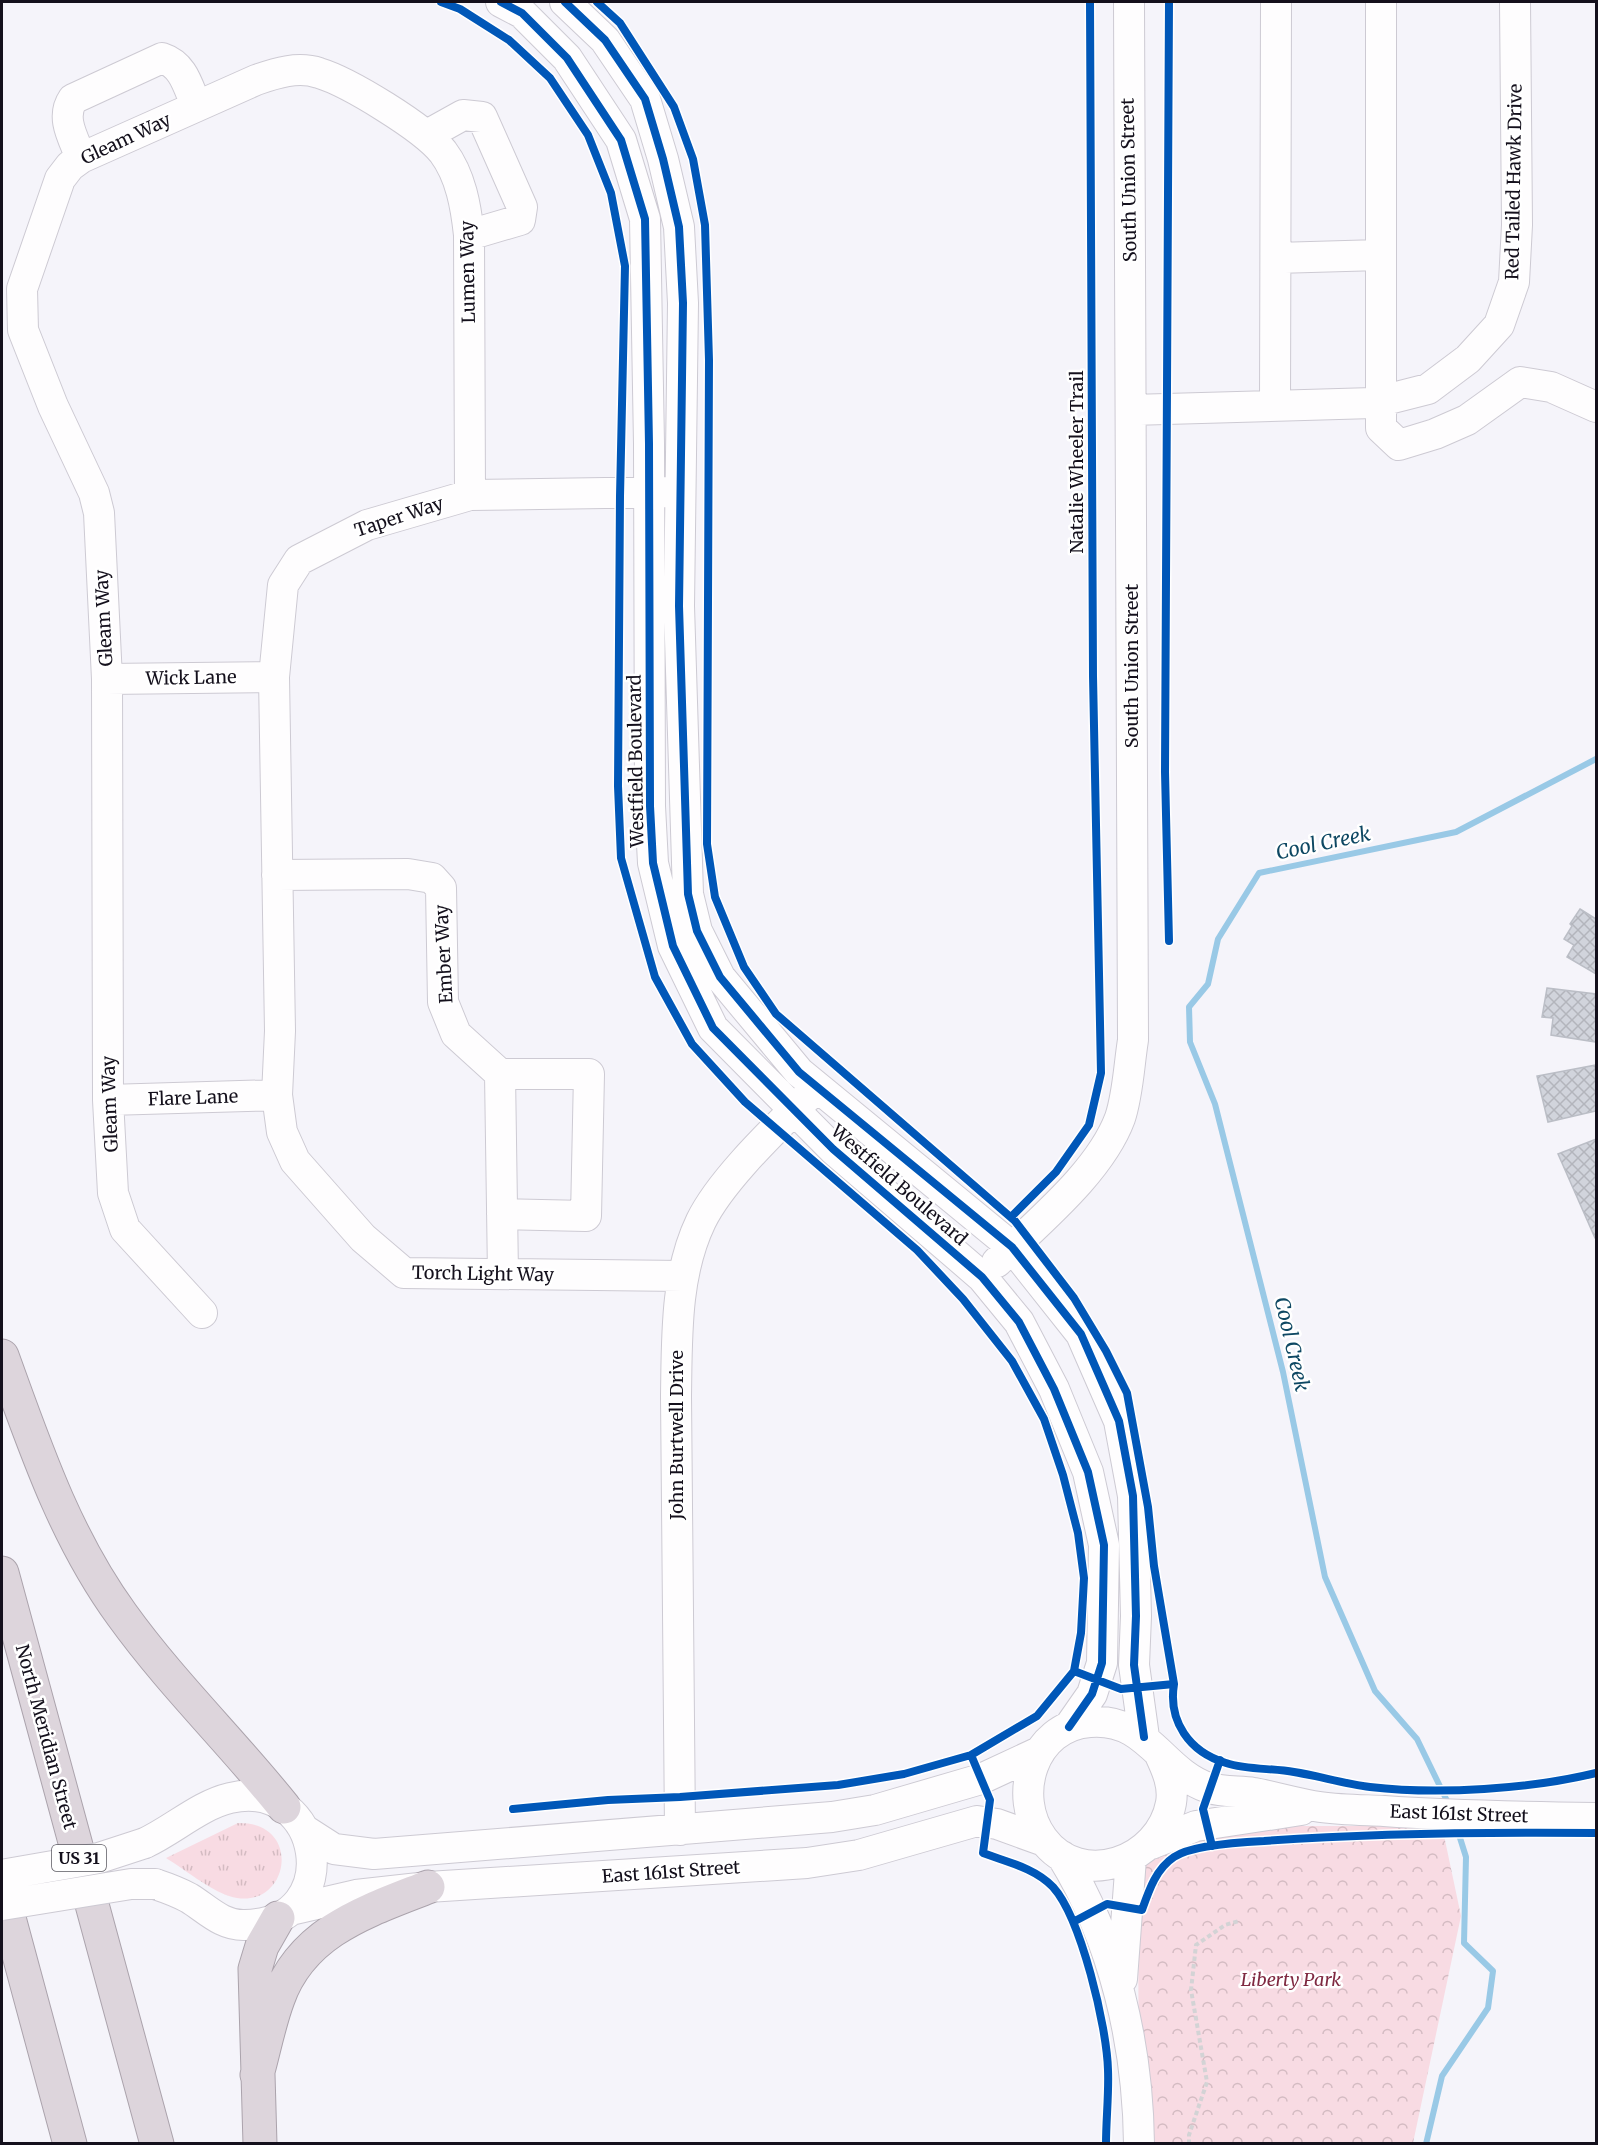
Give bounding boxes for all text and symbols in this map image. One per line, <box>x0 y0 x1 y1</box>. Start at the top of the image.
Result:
street label: Red Tailed Hawk Drive <box>1500 84 1527 280</box>
street label: South Union Street <box>1116 98 1141 262</box>
street label: Gleam Way <box>77 107 175 169</box>
street label: Lumen Way <box>455 220 480 323</box>
street label: Natalie Wheeler Trail <box>1065 370 1088 554</box>
street label: Taper Way <box>352 491 447 542</box>
street label: Gleam Way <box>89 569 118 667</box>
street label: South Union Street <box>1120 584 1143 748</box>
street label: Wick Lane <box>144 665 237 690</box>
street label: Westfield Boulevard <box>622 674 649 849</box>
water label: Cool Creek <box>1273 820 1373 865</box>
street label: Ember Way <box>429 903 458 1004</box>
street label: Gleam Way <box>96 1055 123 1153</box>
street label: Flare Lane <box>147 1084 239 1111</box>
street label: Westfield Boulevard <box>826 1118 972 1250</box>
street label: Torch Light Way <box>412 1261 555 1286</box>
water label: Cool Creek <box>1269 1294 1315 1394</box>
street label: John Burtwell Drive <box>665 1350 688 1521</box>
street label: North Meridian Street <box>11 1642 82 1832</box>
street label: East 161st Street <box>1389 1800 1529 1827</box>
road number: US 31 <box>52 1845 106 1871</box>
street label: East 161st Street <box>601 1855 741 1888</box>
park label: Liberty Park <box>1241 1968 1341 1991</box>

